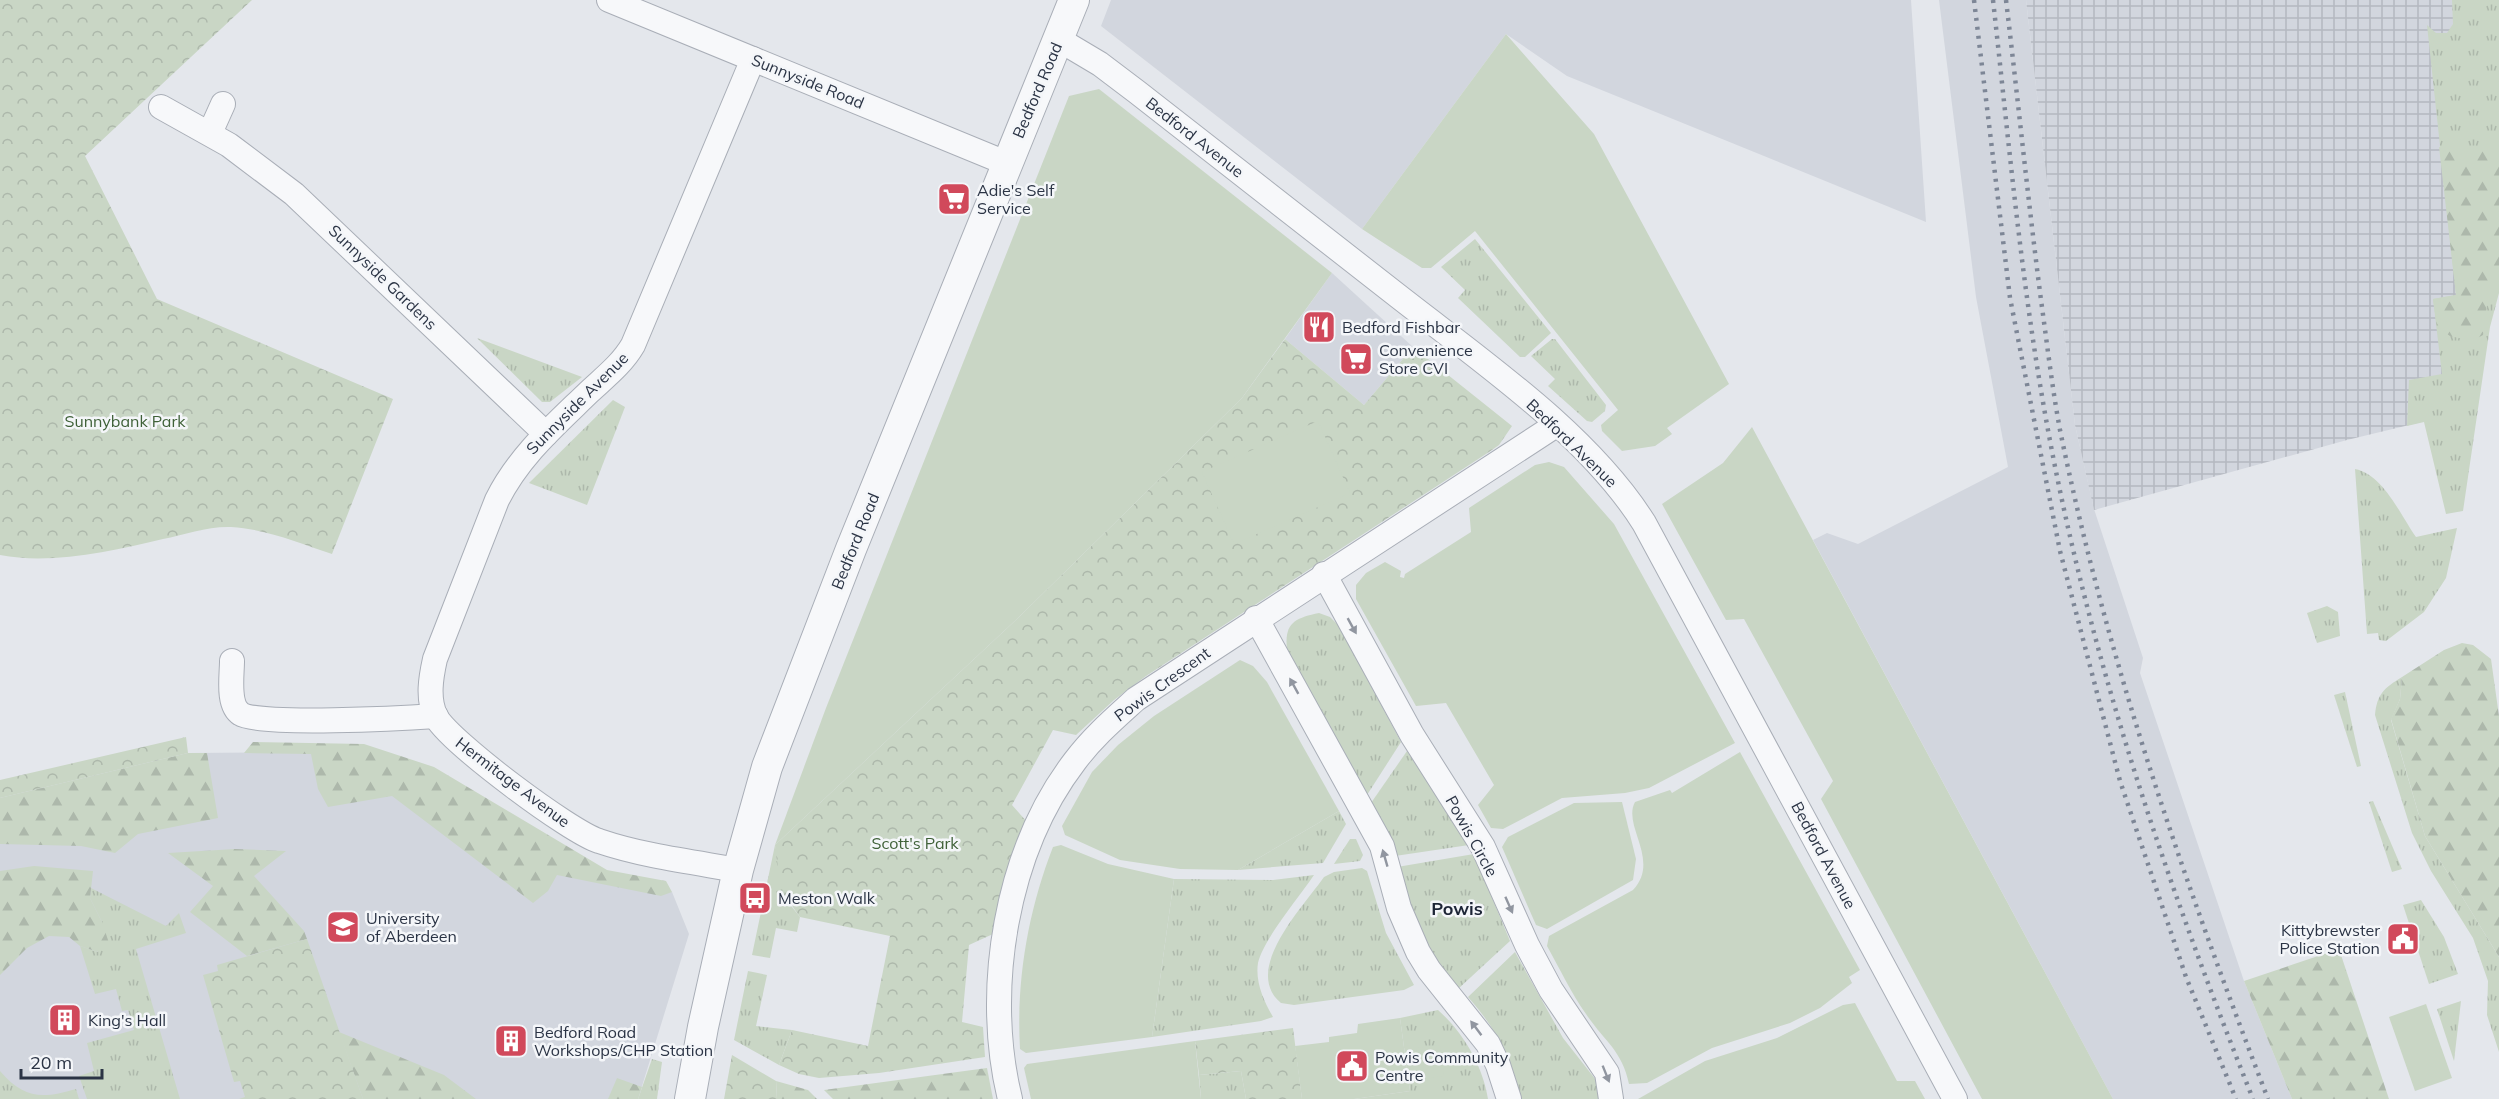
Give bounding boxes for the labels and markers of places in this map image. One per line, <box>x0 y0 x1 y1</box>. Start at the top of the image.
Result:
place label: Adie's Self Service <box>977 180 1055 218</box>
supermarket icon: Adie's Self Service <box>936 181 972 217</box>
restaurant icon: Bedford Fishbar <box>1301 309 1337 345</box>
place label: Bedford Fishbar <box>1342 317 1460 337</box>
place label: Convenience Store CVI <box>1379 340 1473 378</box>
supermarket icon: Convenience Store CVI <box>1338 341 1374 377</box>
bus stop icon: Meston Walk <box>737 880 773 916</box>
place label: Meston Walk <box>778 888 876 908</box>
place label: University of Aberdeen <box>366 908 457 946</box>
school or university icon: University of Aberdeen <box>325 909 361 945</box>
place label: Kittybrewster Police Station <box>2279 920 2380 958</box>
public building icon: Kittybrewster Police Station <box>2385 921 2421 957</box>
building icon: King's Hall <box>47 1002 83 1038</box>
place label: King's Hall <box>88 1010 166 1030</box>
place label: Bedford Road Workshops/CHP Station <box>534 1022 713 1060</box>
building icon: Bedford Road Workshops/CHP Station <box>493 1023 529 1059</box>
place label: Powis Community Centre <box>1375 1047 1509 1085</box>
public building icon: Powis Community Centre <box>1334 1048 1370 1084</box>

